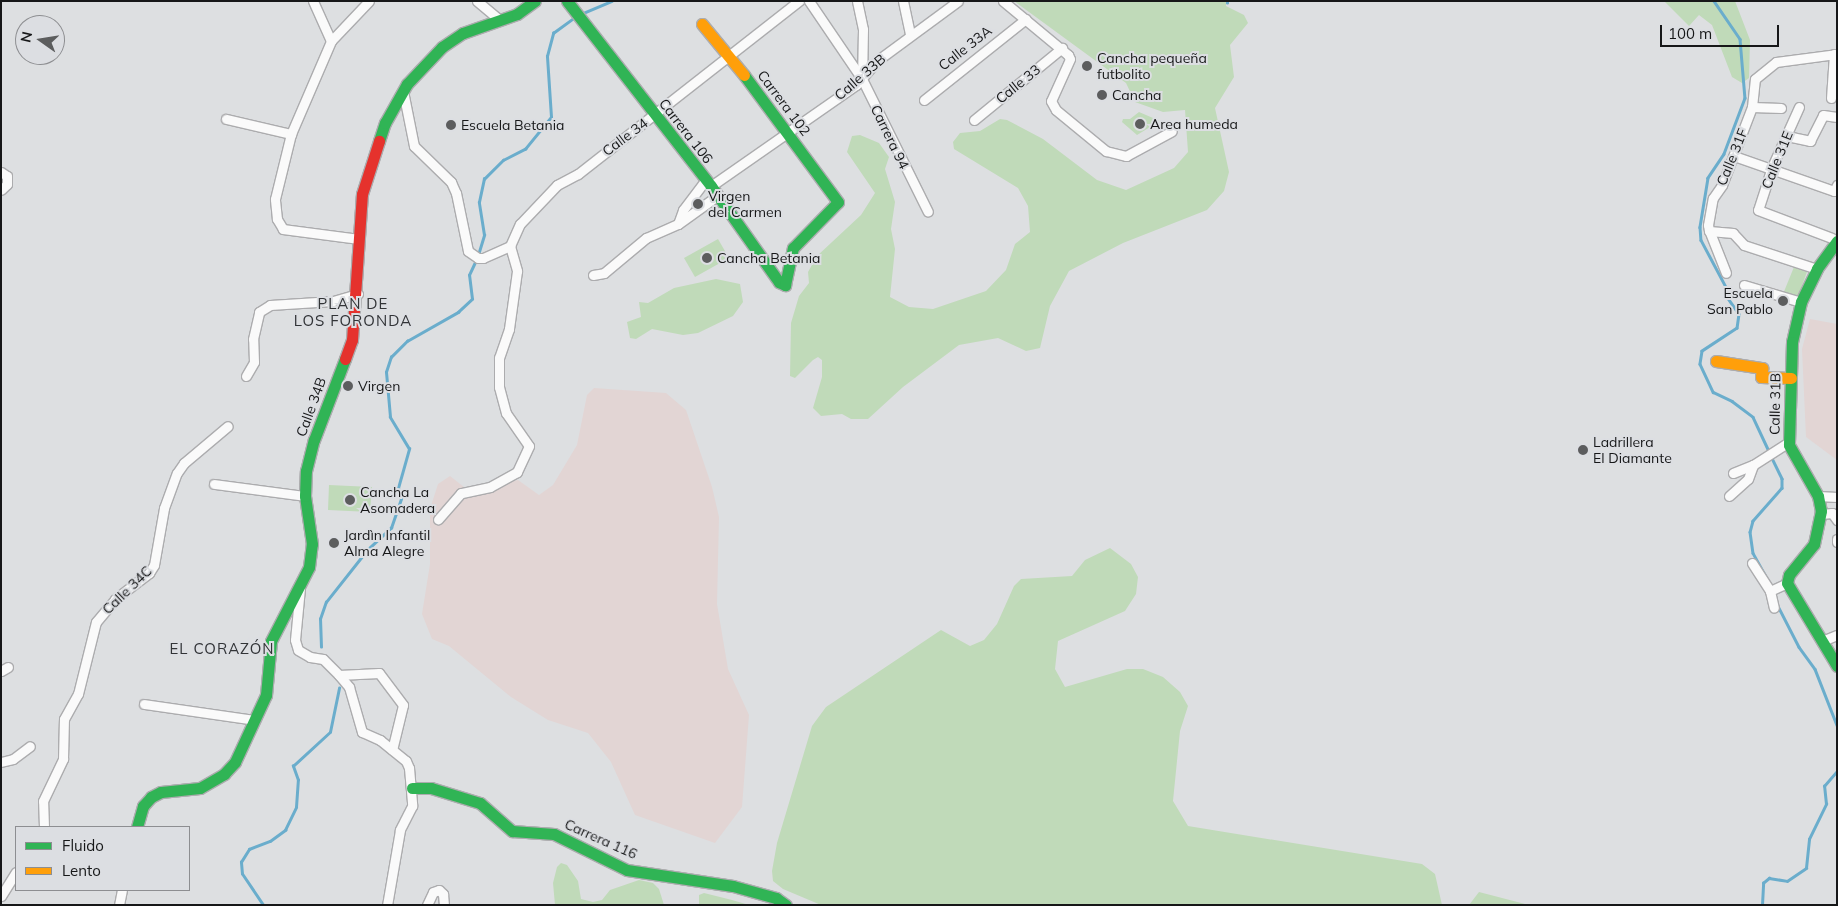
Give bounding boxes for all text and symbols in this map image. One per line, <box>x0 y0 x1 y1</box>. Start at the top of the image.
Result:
north arrow <box>15 15 65 65</box>
scale bar <box>1663 15 1782 47</box>
street label: Calle 33A <box>935 22 995 74</box>
text: 100 m <box>1668 24 1712 43</box>
text: N <box>16 30 36 44</box>
street label: Calle 33B <box>831 50 889 104</box>
place label: Cancha pequeña futbolito <box>1097 50 1207 82</box>
marker: Cancha pequeña futbolito <box>1081 60 1093 72</box>
street label: Calle 33 <box>992 61 1044 107</box>
street label: Carrera 102 <box>754 67 814 139</box>
place label: Cancha <box>1112 87 1161 103</box>
marker: Cancha <box>1096 89 1108 101</box>
street label: Carrera 106 <box>655 95 717 167</box>
street label: Carrera 94 <box>867 102 913 172</box>
street label: Calle 34 <box>599 114 651 160</box>
place label: Area humeda <box>1150 116 1238 132</box>
place label: Escuela Betania <box>461 117 564 133</box>
marker: Area humeda <box>1134 118 1146 130</box>
marker: Escuela Betania <box>445 119 457 131</box>
street label: Calle 31F <box>1713 126 1751 188</box>
street label: Calle 31E <box>1758 129 1796 191</box>
place label: Virgen del Carmen <box>708 188 782 220</box>
marker: Virgen del Carmen <box>692 198 704 210</box>
place label: Cancha Betania <box>717 250 821 266</box>
marker: Cancha Betania <box>701 252 713 264</box>
place label: Escuela San Pablo <box>1707 285 1773 318</box>
district label: PLAN DE LOS FORONDA <box>292 294 414 329</box>
marker: Escuela San Pablo <box>1777 295 1789 307</box>
street label: Calle 31B <box>1766 373 1784 435</box>
street label: Calle 34B <box>293 375 329 439</box>
place label: Virgen <box>358 378 400 394</box>
marker: Virgen <box>342 380 354 392</box>
place label: Ladrillera El Diamante <box>1593 434 1672 467</box>
marker: Ladrillera El Diamante <box>1577 444 1589 456</box>
place label: Cancha La Asomadera <box>360 484 435 516</box>
marker: Cancha La Asomadera <box>344 494 356 506</box>
place label: Jardìn Infantil Alma Alegre <box>344 527 430 560</box>
marker: Jardìn Infantil Alma Alegre <box>328 537 340 549</box>
street label: Calle 34C <box>99 562 155 618</box>
district label: EL CORAZÓN <box>168 640 276 658</box>
street label: Carrera 116 <box>562 816 640 862</box>
legend <box>15 826 190 891</box>
text: Fluido <box>62 836 104 855</box>
text: Lento <box>62 861 101 880</box>

